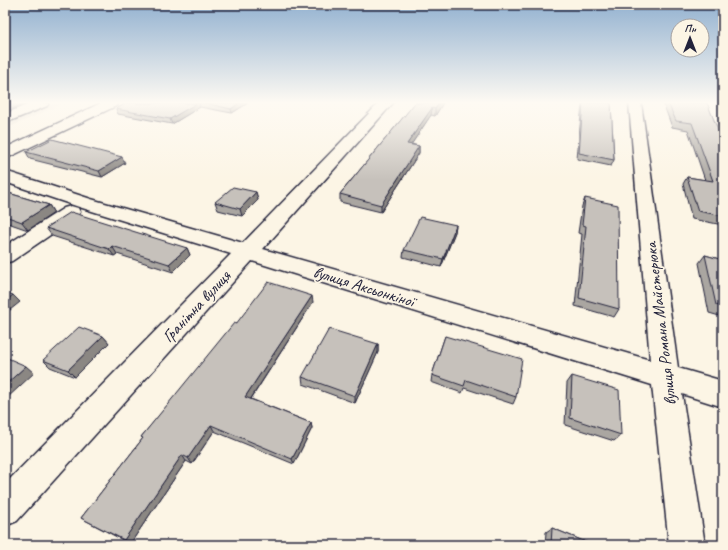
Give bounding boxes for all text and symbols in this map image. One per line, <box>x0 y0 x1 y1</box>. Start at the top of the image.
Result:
north arrow <box>670 18 710 58</box>
text: Пн <box>684 21 697 35</box>
street label: вулиця Романа Майстерюка <box>640 239 681 407</box>
street label: вулиця Аксьонкіної <box>311 261 420 313</box>
street label: Гранітна вулиця <box>158 265 236 347</box>

